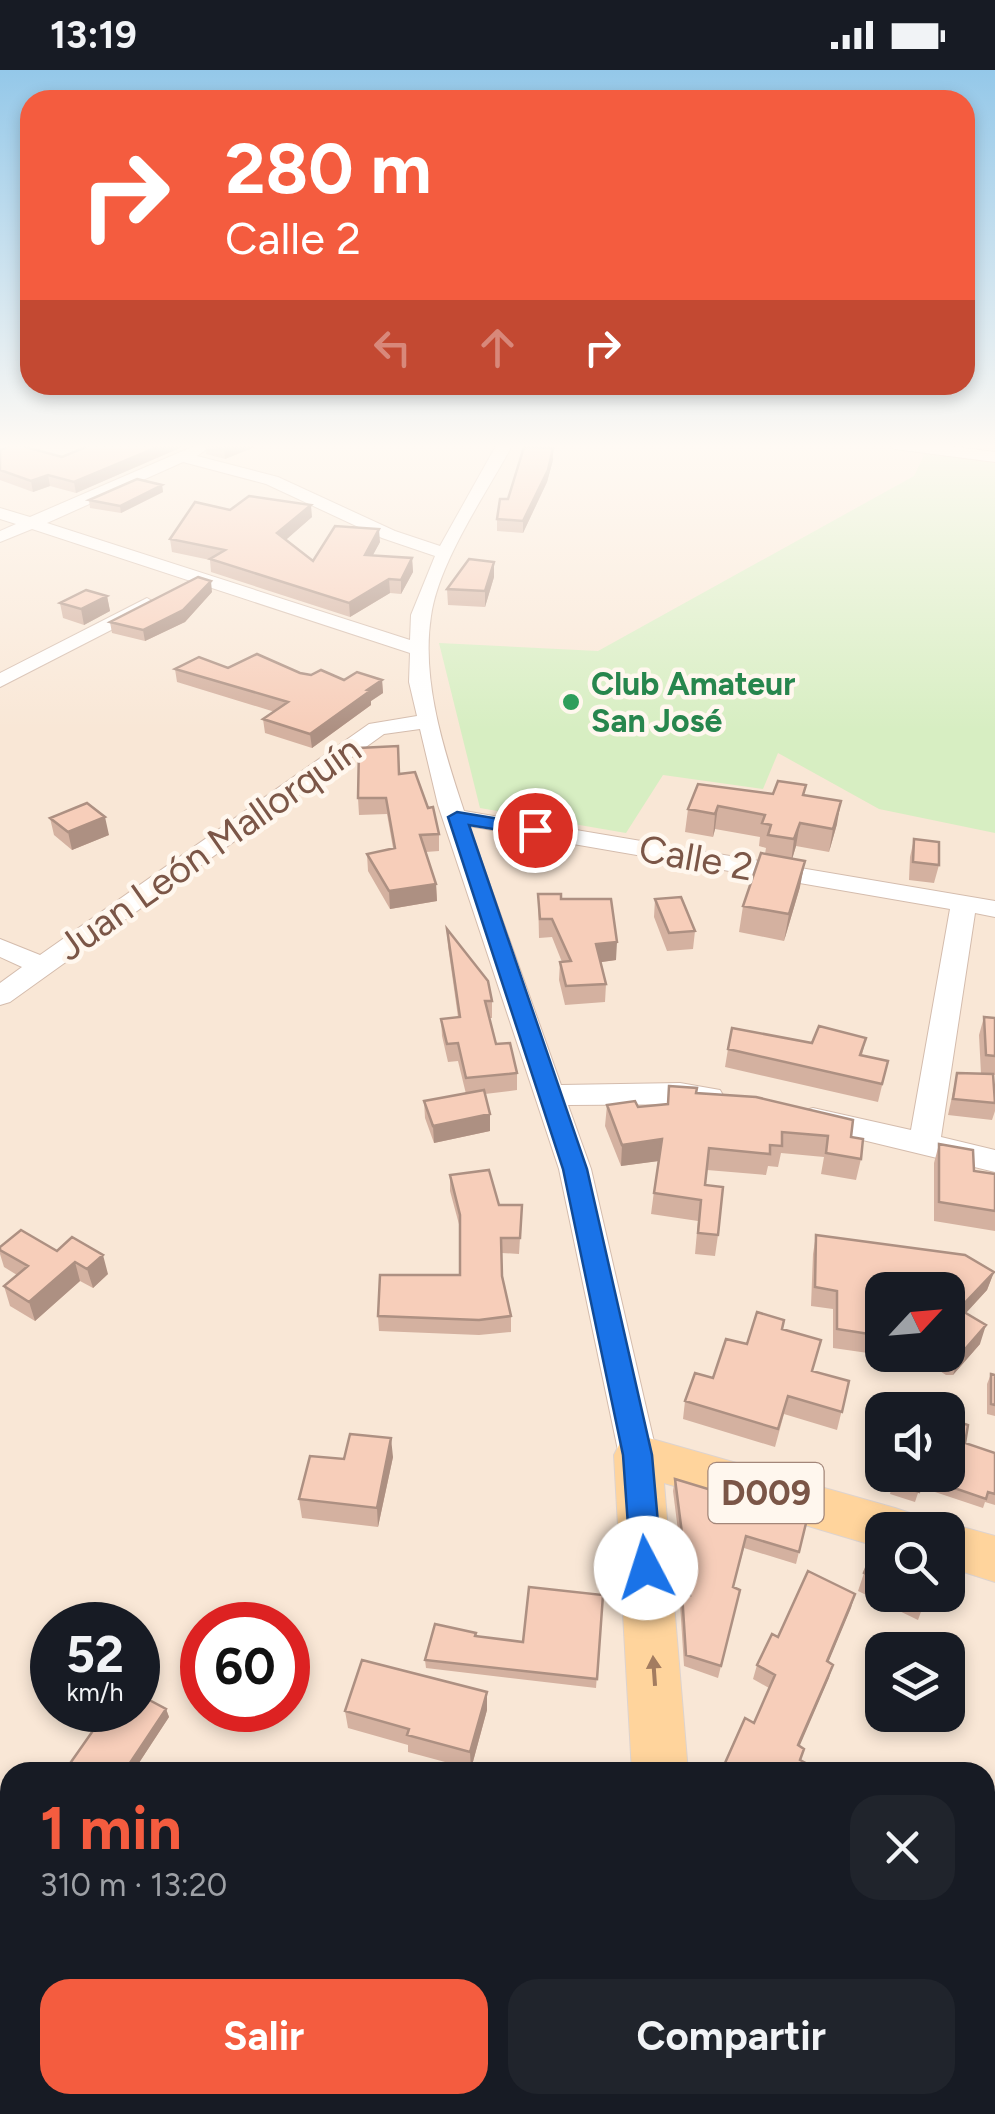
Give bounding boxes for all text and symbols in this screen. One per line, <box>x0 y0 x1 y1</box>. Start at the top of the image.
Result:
text: 13:19 <box>50 12 137 58</box>
text: 280 m <box>225 126 431 211</box>
icon: right <box>60 130 190 260</box>
text: Calle 2 <box>225 211 361 265</box>
icon: left <box>365 320 420 375</box>
icon: ahead <box>470 320 525 375</box>
icon: right <box>575 320 630 375</box>
place label: Club Amateur San José <box>591 665 795 740</box>
marker: Club Amateur San José <box>560 691 582 713</box>
street label: Juan León Mallorquín <box>48 726 370 970</box>
pin <box>493 788 578 873</box>
icon: arrive <box>508 803 563 858</box>
street label: Calle 2 <box>635 825 757 891</box>
north arrow <box>865 1272 965 1372</box>
map controls <box>865 1272 965 1732</box>
button: sound <box>865 1392 965 1492</box>
road number: D009 <box>708 1463 824 1523</box>
button: search <box>865 1512 965 1612</box>
position arrow <box>594 1516 698 1620</box>
speed limit sign: 60 <box>180 1602 310 1732</box>
text: 52 <box>66 1624 124 1685</box>
button: layers <box>865 1632 965 1732</box>
one-way arrow <box>646 1654 662 1686</box>
text: km/h <box>66 1677 124 1707</box>
text: 1 min <box>40 1792 182 1864</box>
button: close <box>850 1795 955 1900</box>
text: 310 m · 13:20 <box>40 1866 227 1904</box>
button: Salir <box>40 1979 488 2094</box>
button: Compartir <box>508 1979 955 2094</box>

